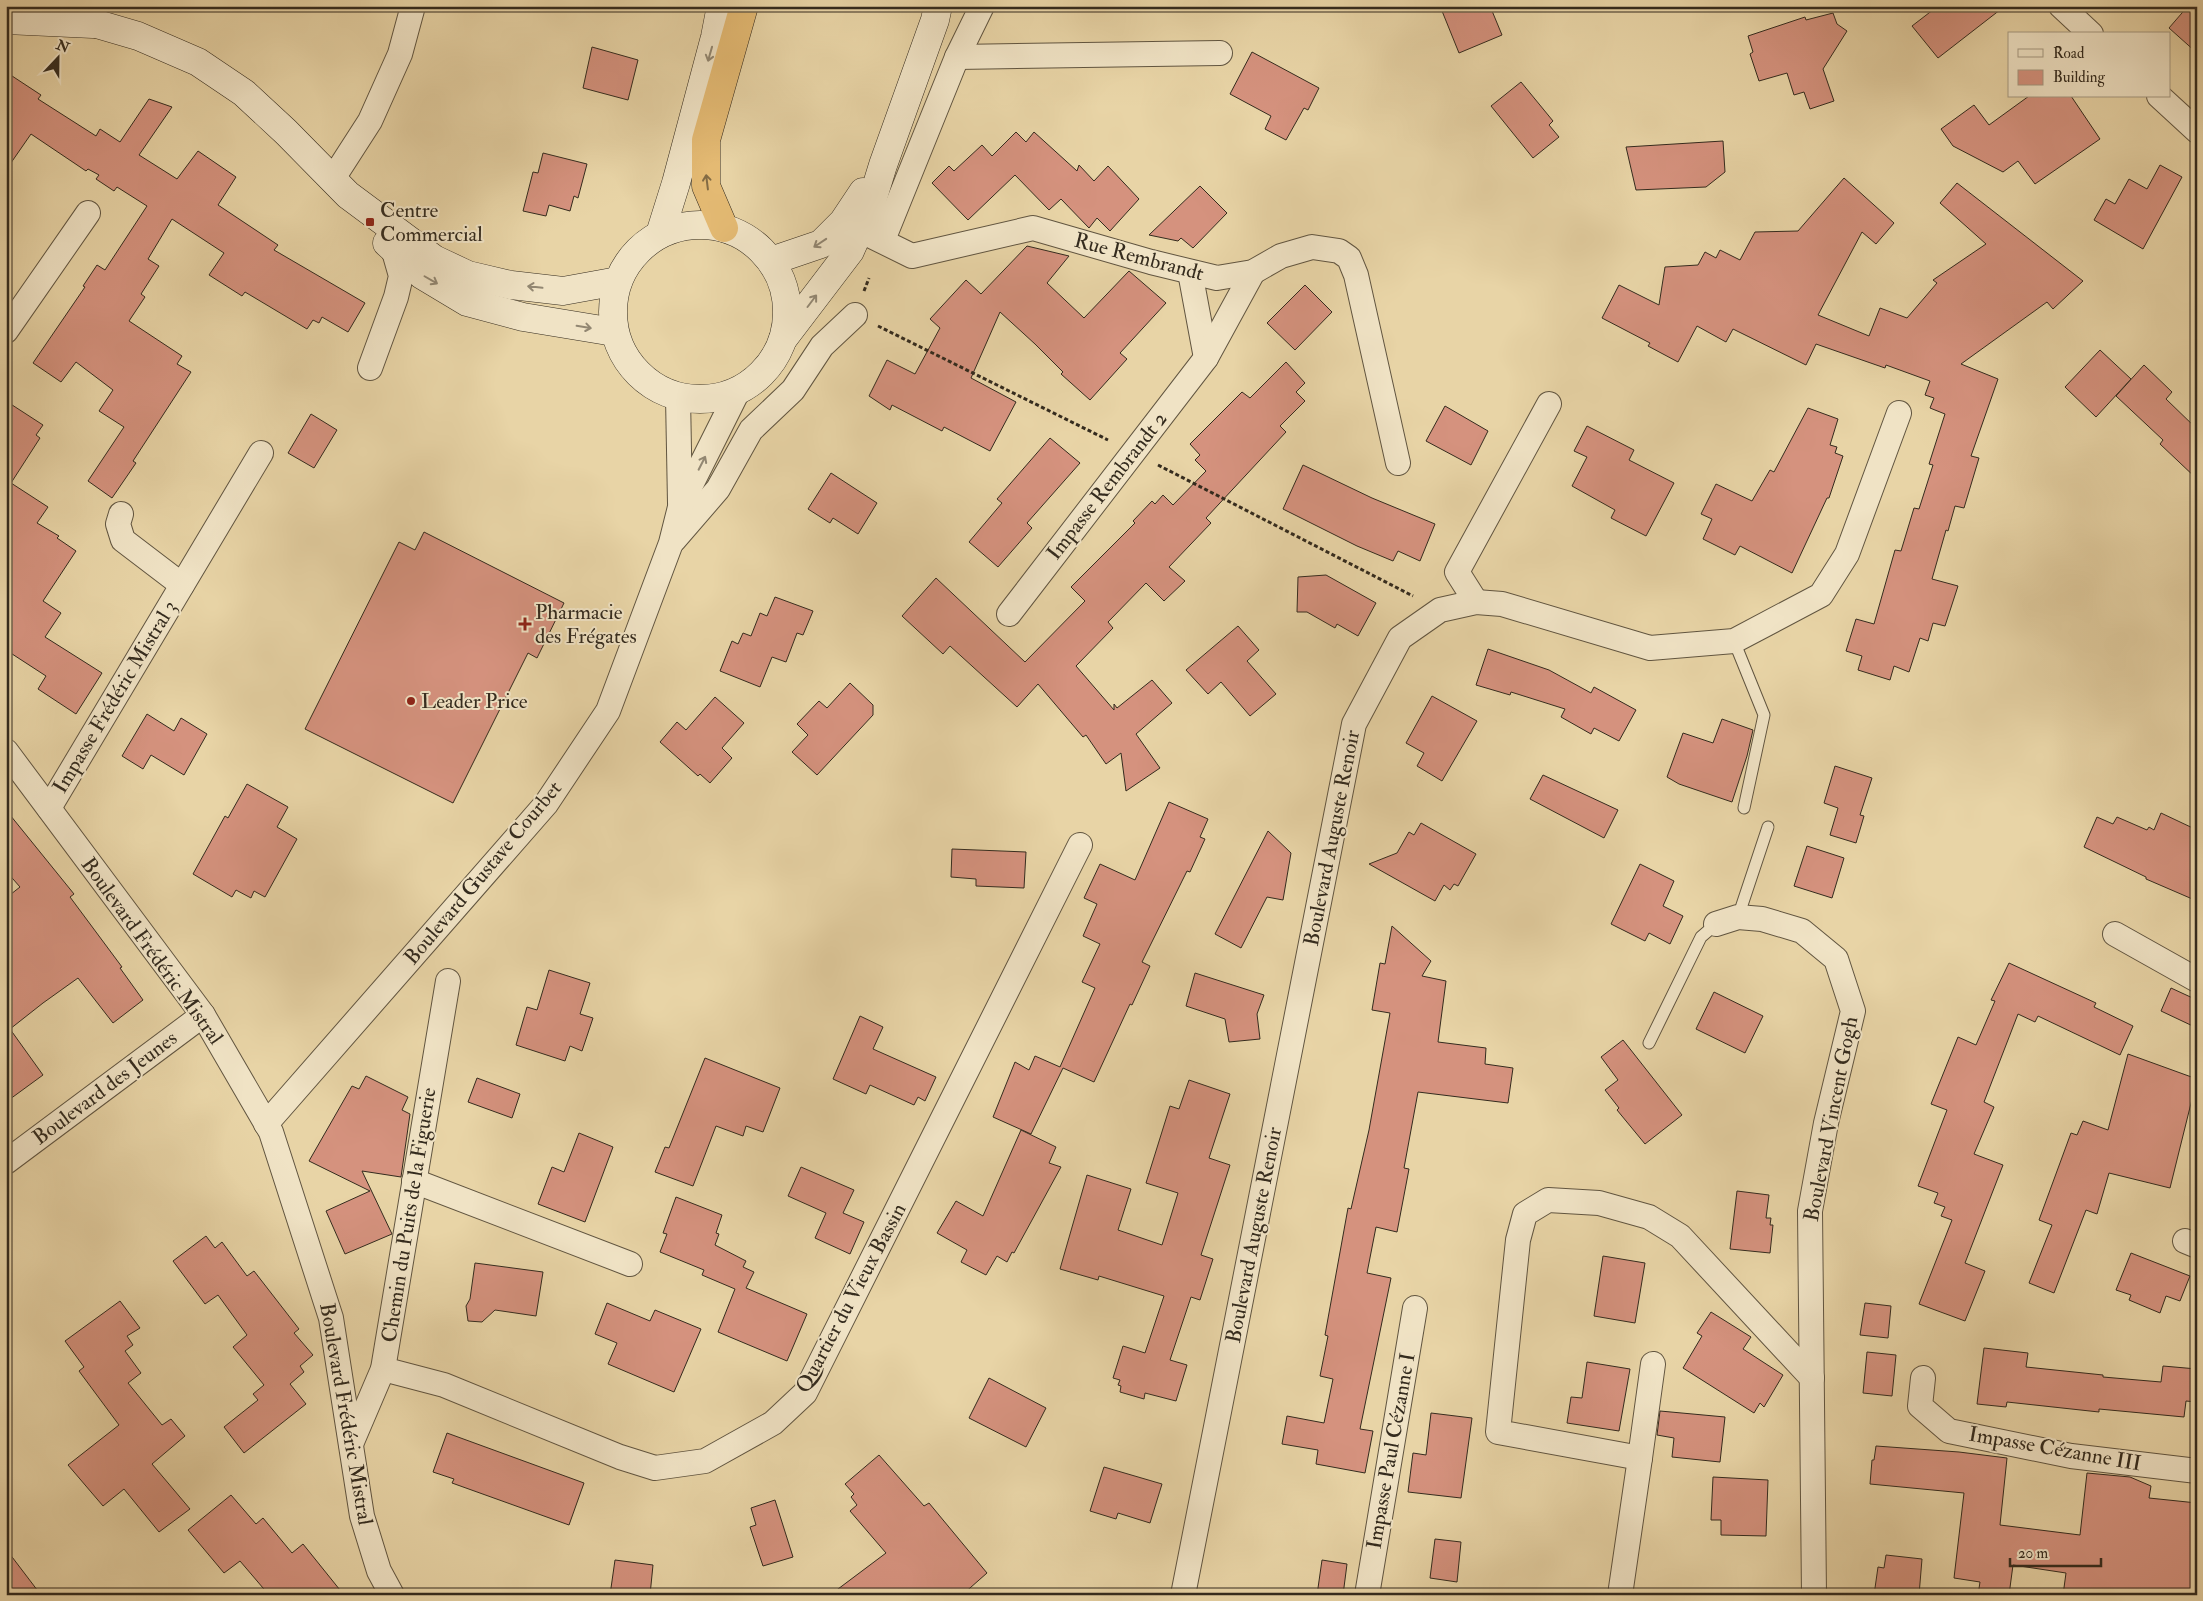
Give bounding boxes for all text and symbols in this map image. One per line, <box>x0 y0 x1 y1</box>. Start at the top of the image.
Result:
north arrow <box>32 32 82 82</box>
legend <box>2008 32 2170 98</box>
text: N <box>53 36 72 57</box>
text: Road <box>2053 44 2085 63</box>
one-way arrow <box>705 45 715 61</box>
text: Building <box>2053 68 2105 87</box>
one-way arrow <box>702 175 712 191</box>
place label: Centre Commercial <box>380 197 483 248</box>
marker: Centre Commercial <box>364 216 376 228</box>
street label: Rue Rembrandt <box>1071 227 1207 287</box>
one-way arrow <box>813 238 827 248</box>
one-way arrow <box>423 276 437 286</box>
one-way arrow <box>527 282 543 292</box>
one-way arrow <box>807 295 818 308</box>
one-way arrow <box>576 322 592 332</box>
street label: Impasse Rembrandt 2 <box>1041 406 1173 566</box>
one-way arrow <box>697 456 707 471</box>
street label: Impasse Frédéric Mistral 3 <box>47 596 183 798</box>
place label: Pharmacie des Frégates <box>535 599 637 650</box>
marker: Pharmacie des Frégates <box>519 618 531 630</box>
place label: Leader Price <box>421 688 528 715</box>
marker: Leader Price <box>405 695 417 707</box>
street label: Boulevard Auguste Renoir <box>1298 728 1366 948</box>
street label: Boulevard Gustave Courbet <box>398 775 568 970</box>
street label: Boulevard Frédéric Mistral <box>75 852 229 1050</box>
street label: Boulevard Vincent Gogh <box>1798 1014 1864 1224</box>
street label: Boulevard des Jeunes <box>27 1025 183 1151</box>
street label: Chemin du Puits de la Figuerie <box>376 1085 443 1344</box>
street label: Boulevard Auguste Renoir <box>1220 1125 1288 1345</box>
street label: Quartier du Vieux Bassin <box>790 1198 912 1397</box>
street label: Boulevard Frédéric Mistral <box>313 1301 379 1528</box>
street label: Impasse Paul Cézanne I <box>1360 1351 1422 1551</box>
street label: Impasse Cézanne III <box>1967 1421 2143 1477</box>
scale bar <box>2010 1536 2102 1568</box>
text: 20 m <box>2018 1544 2048 1563</box>

